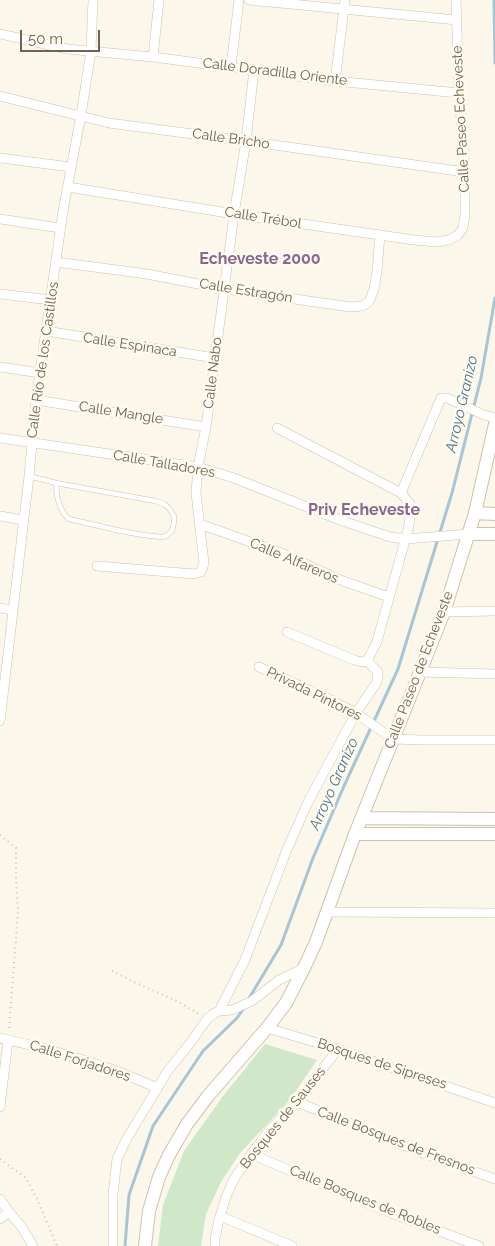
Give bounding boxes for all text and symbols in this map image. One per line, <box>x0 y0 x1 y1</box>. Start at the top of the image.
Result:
scale bar <box>22 20 102 52</box>
text: 50 m <box>28 30 63 48</box>
street label: Calle Paseo Echeveste <box>449 45 473 193</box>
street label: Calle Doradilla Oriente <box>202 55 348 89</box>
street label: Calle Bricho <box>191 125 271 153</box>
street label: Calle Trébol <box>223 204 303 232</box>
district label: Echeveste 2000 <box>199 249 321 269</box>
street label: Calle Estragón <box>198 275 294 307</box>
street label: Calle Río de los Castillos <box>24 281 62 439</box>
street label: Calle Espinaca <box>82 329 178 361</box>
street label: Calle Nabo <box>200 336 226 410</box>
water label: Arroyo Granizo <box>442 354 482 454</box>
street label: Calle Mangle <box>78 398 164 428</box>
street label: Calle Talladores <box>112 447 216 481</box>
district label: Priv Echeveste <box>308 500 420 520</box>
street label: Calle Alfareros <box>247 535 341 587</box>
street label: Calle Paseo de Echeveste <box>381 589 457 751</box>
street label: Privada Pintores <box>264 664 364 724</box>
water label: Arroyo Granizo <box>306 735 362 833</box>
street label: Bosques de Sipreses <box>315 1035 449 1093</box>
street label: Calle Forjadores <box>27 1037 133 1085</box>
street label: Bosques de Sauses <box>237 1064 329 1172</box>
street label: Calle Bosques de Fresnos <box>315 1103 477 1179</box>
street label: Calle Bosques de Robles <box>287 1162 443 1238</box>

